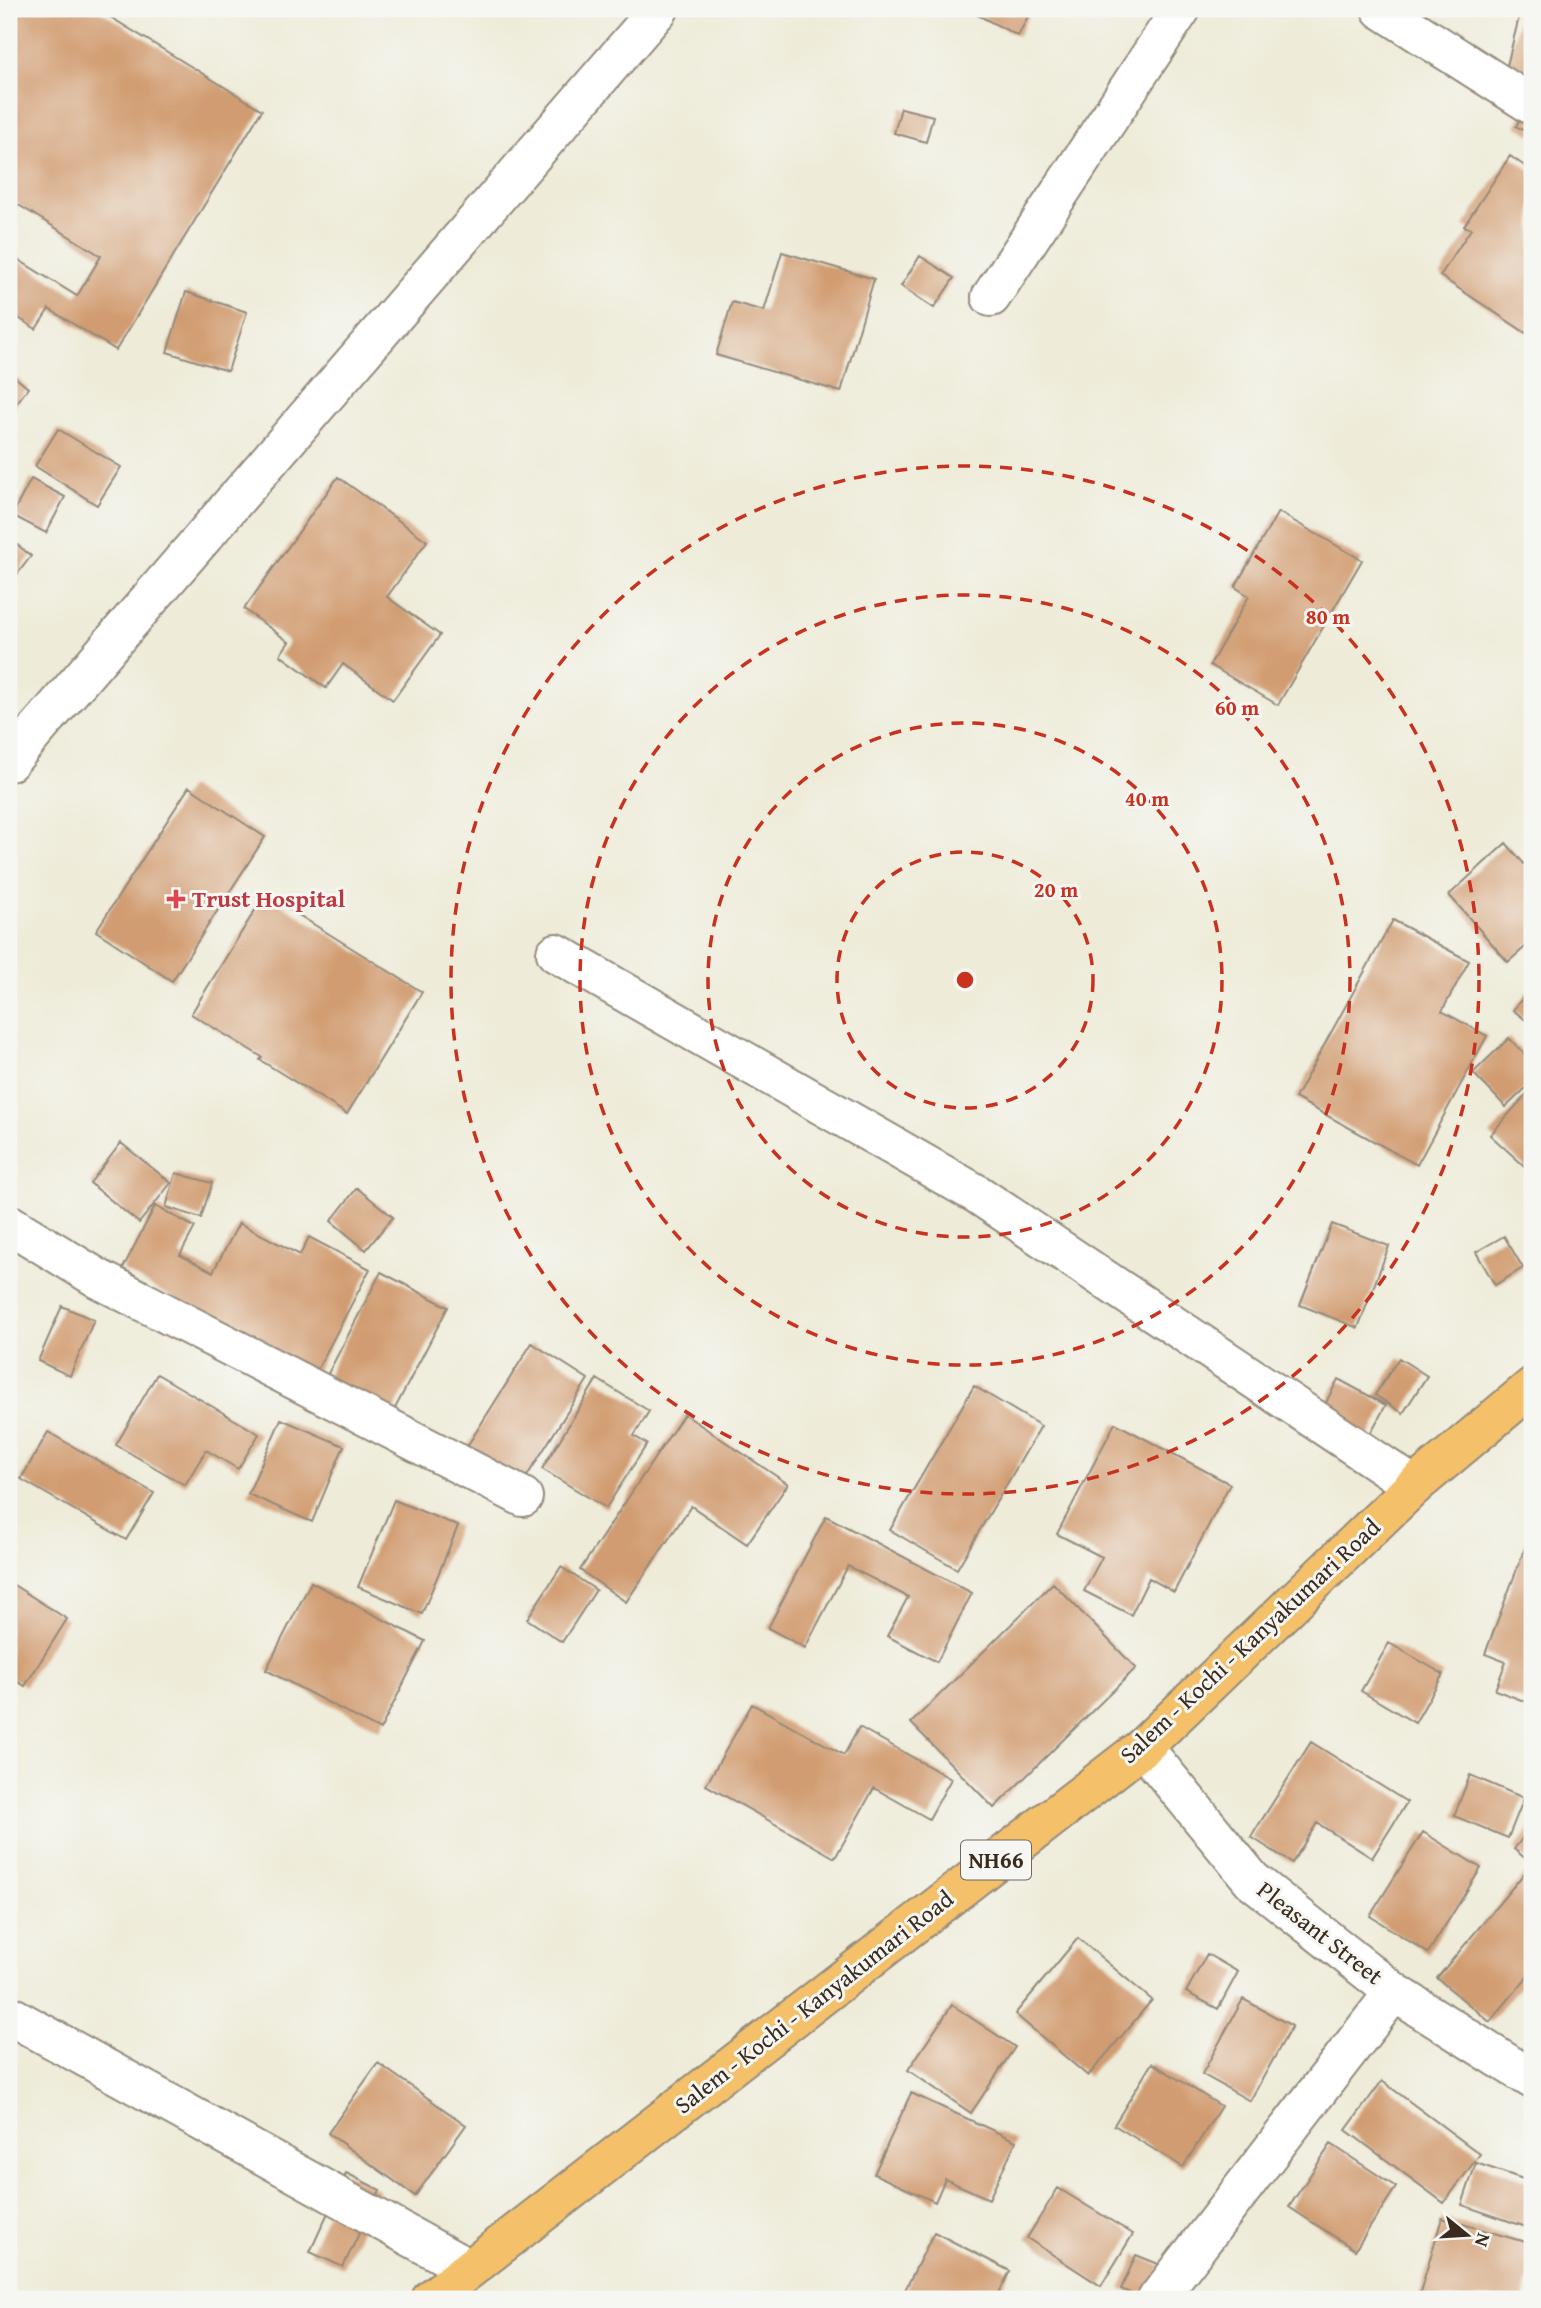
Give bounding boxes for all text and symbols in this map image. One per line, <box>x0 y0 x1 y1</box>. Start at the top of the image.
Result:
text: 80 m <box>1306 601 1350 632</box>
text: 60 m <box>1215 692 1259 723</box>
text: 40 m <box>1125 783 1169 814</box>
text: 20 m <box>1034 874 1078 905</box>
place label: Trust Hospital <box>192 881 346 916</box>
marker: Trust Hospital <box>166 889 186 909</box>
centre of rings <box>953 968 977 992</box>
street label: Salem - Kochi - Kanyakumari Road <box>1111 1510 1388 1771</box>
road number: NH66 <box>961 1840 1031 1880</box>
street label: Pleasant Street <box>1250 1872 1391 1993</box>
street label: Salem - Kochi - Kanyakumari Road <box>667 1881 961 2122</box>
north arrow <box>1432 2200 1502 2270</box>
text: N <box>1468 2230 1498 2251</box>

